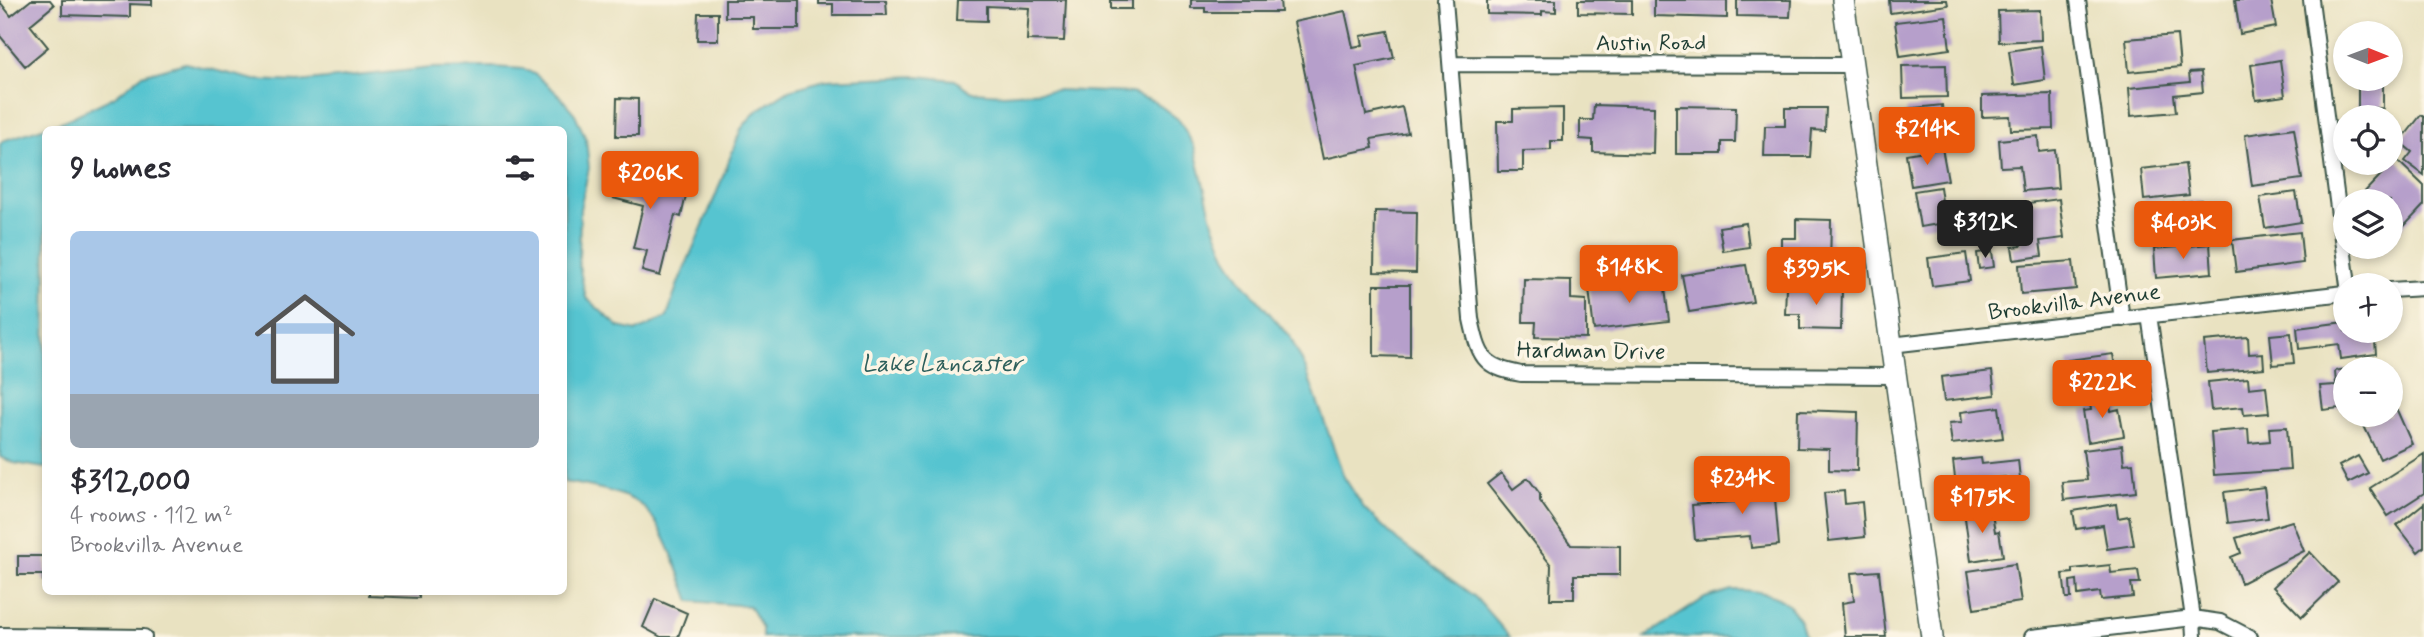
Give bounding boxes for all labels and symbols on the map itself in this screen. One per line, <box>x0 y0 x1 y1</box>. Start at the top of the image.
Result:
north arrow <box>2333 21 2403 91</box>
street label: Austin Road <box>1596 29 1706 59</box>
pin: $214K <box>1878 108 1976 167</box>
pin: $206K <box>601 152 699 211</box>
pin: $312K <box>1936 201 2034 260</box>
pin: $403K <box>2134 202 2232 261</box>
pin: $148K <box>1580 246 1678 305</box>
pin: $395K <box>1767 247 1865 307</box>
street label: Brookvilla Avenue <box>1986 278 2162 328</box>
street label: Hardman Drive <box>1516 336 1666 368</box>
water label: Lake Lancaster <box>862 349 1025 380</box>
pin: $222K <box>2053 360 2151 420</box>
pin: $234K <box>1693 456 1791 516</box>
pin: $175K <box>1933 476 2031 535</box>

